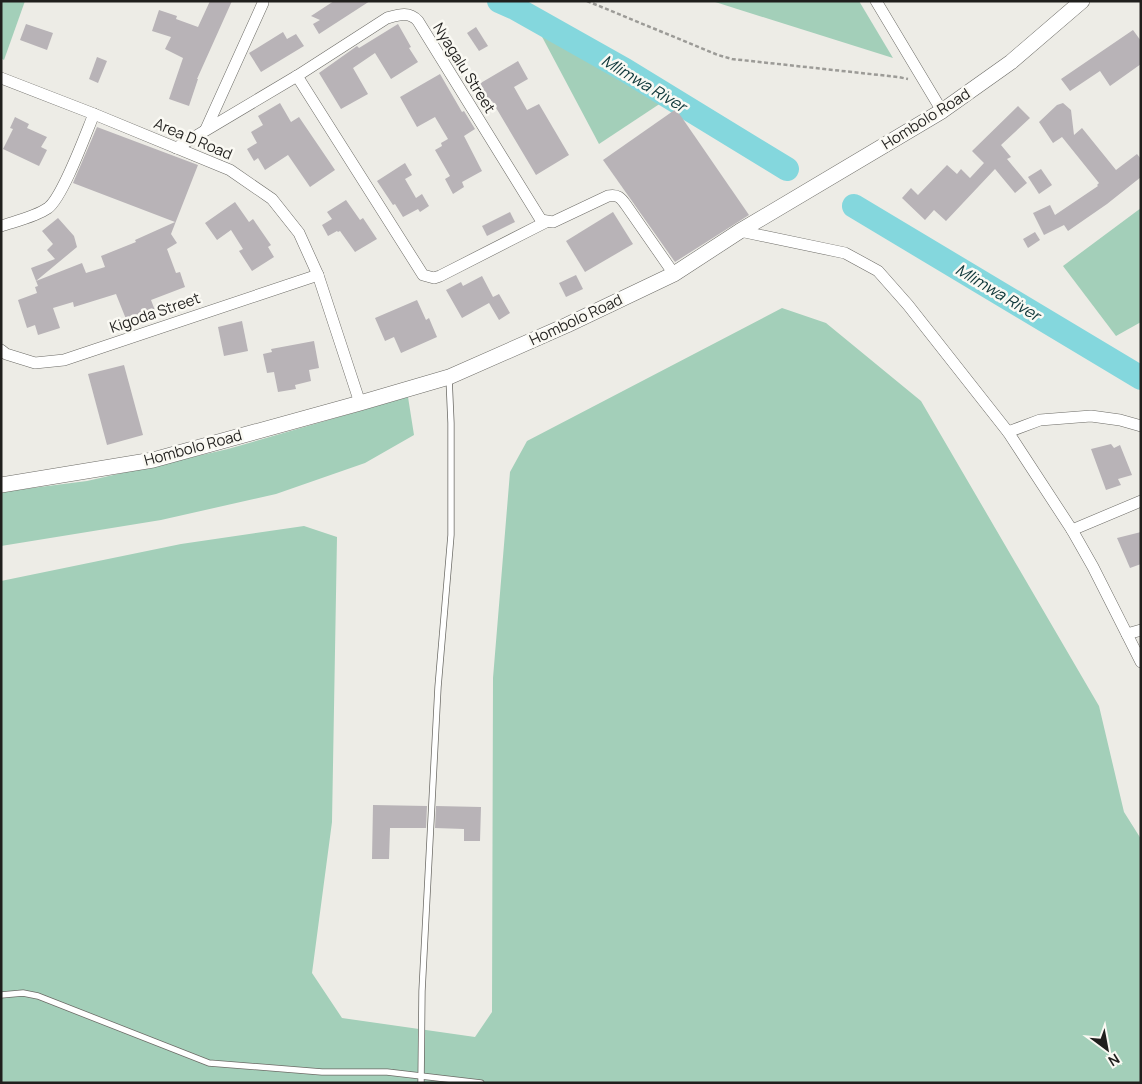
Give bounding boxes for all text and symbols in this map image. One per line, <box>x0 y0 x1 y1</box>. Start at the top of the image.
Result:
street label: Nyagalu Street <box>428 19 501 117</box>
water label: Mlimwa River <box>598 49 692 118</box>
street label: Hombolo Road <box>878 83 974 154</box>
street label: Area D Road <box>151 113 236 164</box>
water label: Mlimwa River <box>952 258 1046 327</box>
street label: Kigoda Street <box>107 287 203 338</box>
street label: Hombolo Road <box>526 289 626 350</box>
street label: Hombolo Road <box>142 424 244 471</box>
north arrow <box>1082 1024 1132 1074</box>
text: N <box>1105 1050 1123 1071</box>

